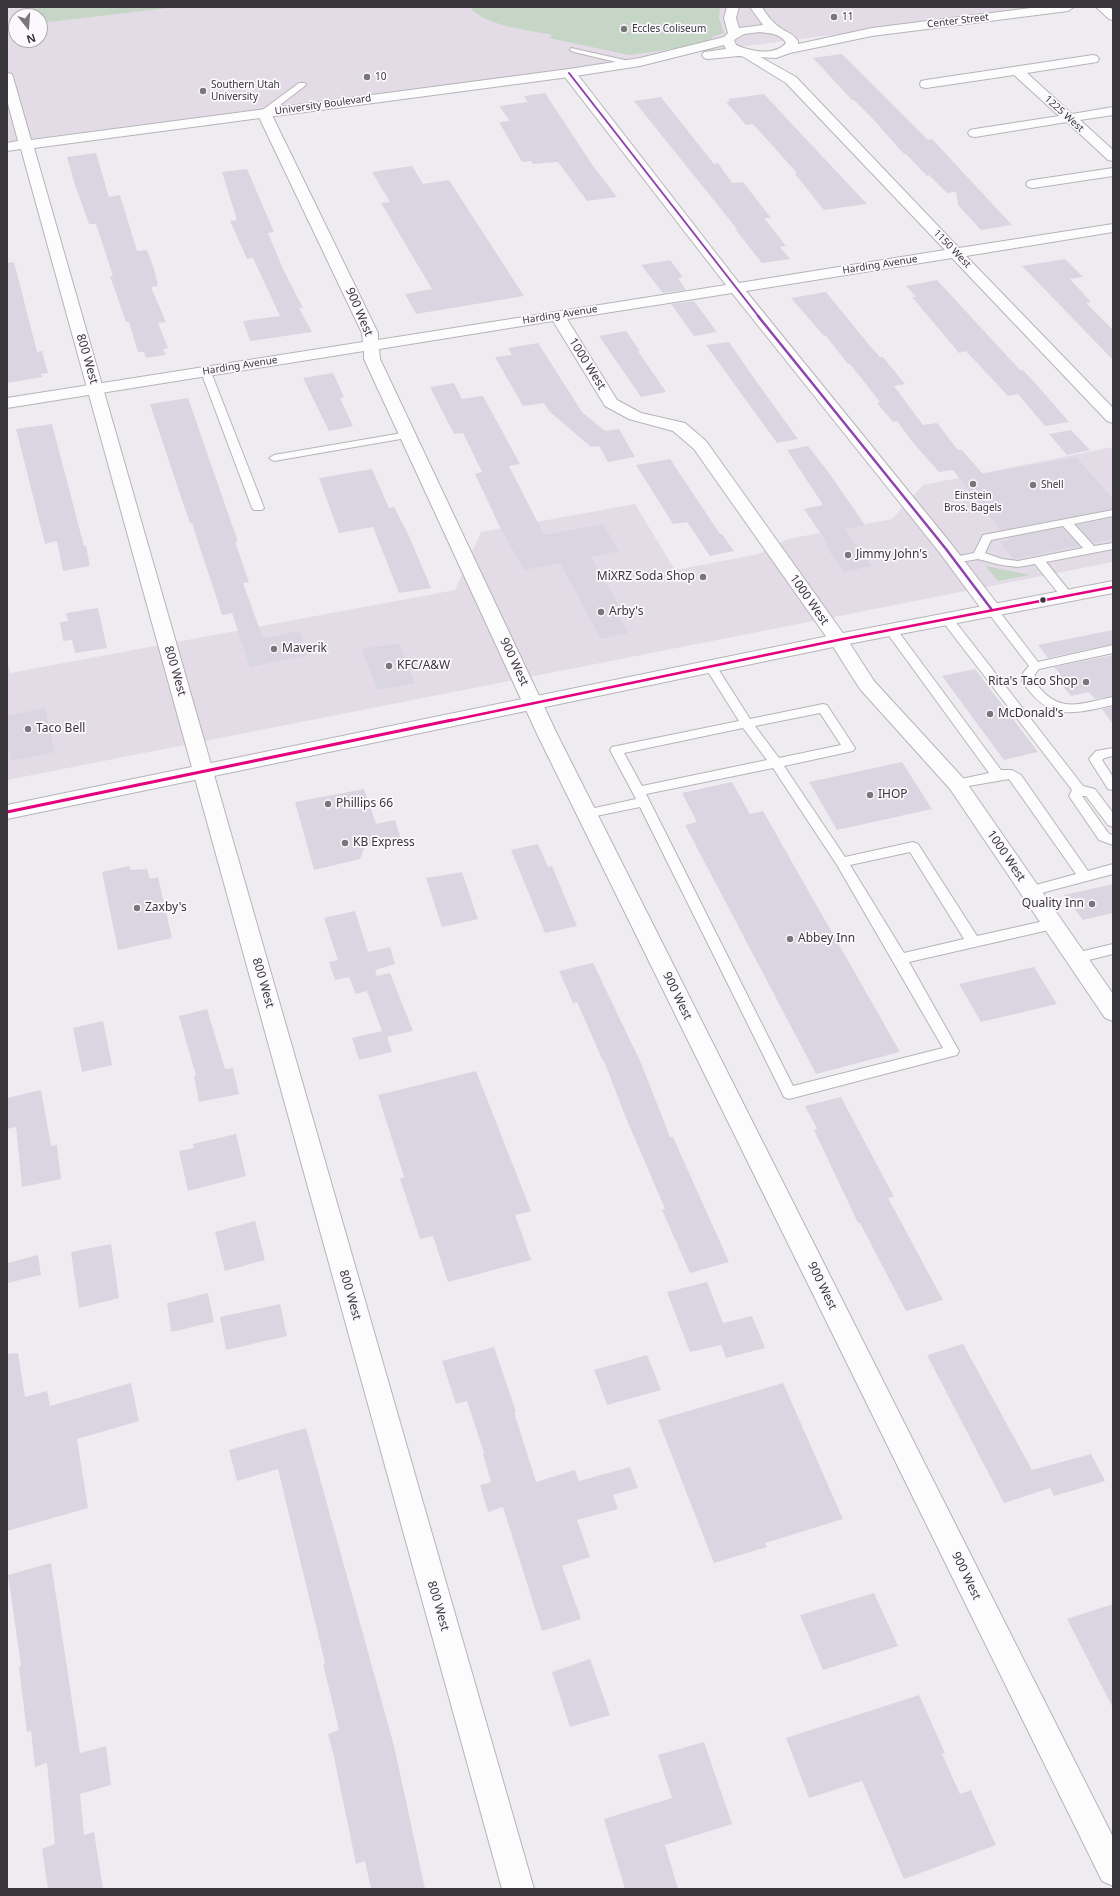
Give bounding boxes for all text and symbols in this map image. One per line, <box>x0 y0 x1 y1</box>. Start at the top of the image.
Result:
north arrow <box>8 8 48 48</box>
place label: 11 <box>842 11 853 23</box>
street label: Center Street <box>926 11 990 31</box>
marker: 11 <box>829 12 839 22</box>
place label: Eccles Coliseum <box>632 23 706 35</box>
marker: Eccles Coliseum <box>619 24 629 34</box>
text: N <box>25 31 38 47</box>
place label: 10 <box>375 71 386 83</box>
marker: 10 <box>362 72 372 82</box>
place label: Southern Utah University <box>211 79 280 102</box>
marker: Southern Utah University <box>198 86 208 96</box>
street label: University Boulevard <box>274 92 372 118</box>
street label: 1225 West <box>1042 93 1086 135</box>
street label: 1150 West <box>931 227 973 271</box>
street label: Harding Avenue <box>842 253 918 277</box>
street label: 900 West <box>342 285 376 339</box>
street label: Harding Avenue <box>522 303 598 327</box>
street label: 800 West <box>73 332 101 386</box>
street label: 1000 West <box>565 335 609 393</box>
street label: Harding Avenue <box>202 354 278 378</box>
marker: Einstein Bros. Bagels <box>968 479 978 489</box>
place label: Shell <box>1041 479 1063 491</box>
marker: Shell <box>1028 480 1038 490</box>
place label: Einstein Bros. Bagels <box>944 490 1002 514</box>
place label: Jimmy John's <box>856 548 927 562</box>
marker: Jimmy John's <box>843 550 853 560</box>
place label: MiXRZ Soda Shop <box>597 570 695 584</box>
marker: MiXRZ Soda Shop <box>698 572 708 582</box>
street label: 1000 West <box>786 572 832 628</box>
unlabelled marker <box>1038 595 1048 605</box>
place label: Arby's <box>609 605 643 619</box>
marker: Arby's <box>596 607 606 617</box>
street label: 900 West <box>497 636 531 688</box>
place label: Maverik <box>282 642 327 656</box>
street label: 800 West <box>161 644 189 698</box>
marker: Maverik <box>269 644 279 654</box>
place label: KFC/A&W <box>397 659 450 673</box>
marker: KFC/A&W <box>384 661 394 671</box>
place label: Rita's Taco Shop <box>988 675 1078 689</box>
marker: Rita's Taco Shop <box>1081 677 1091 687</box>
place label: McDonald's <box>998 707 1063 721</box>
marker: McDonald's <box>985 709 995 719</box>
place label: Taco Bell <box>36 722 85 736</box>
marker: Taco Bell <box>23 724 33 734</box>
place label: IHOP <box>878 788 908 802</box>
marker: IHOP <box>865 790 875 800</box>
place label: Phillips 66 <box>336 797 393 811</box>
marker: Phillips 66 <box>323 799 333 809</box>
street label: 1000 West <box>984 828 1028 884</box>
place label: KB Express <box>353 836 415 850</box>
marker: KB Express <box>340 838 350 848</box>
place label: Quality Inn <box>1022 897 1084 911</box>
marker: Quality Inn <box>1087 899 1097 909</box>
place label: Zaxby's <box>145 901 187 915</box>
marker: Zaxby's <box>132 903 142 913</box>
place label: Abbey Inn <box>798 932 855 946</box>
marker: Abbey Inn <box>785 934 795 944</box>
street label: 800 West <box>249 956 277 1010</box>
street label: 900 West <box>659 970 695 1022</box>
street label: 900 West <box>804 1260 840 1312</box>
street label: 800 West <box>336 1268 364 1322</box>
street label: 900 West <box>948 1550 984 1602</box>
street label: 800 West <box>424 1579 452 1633</box>

